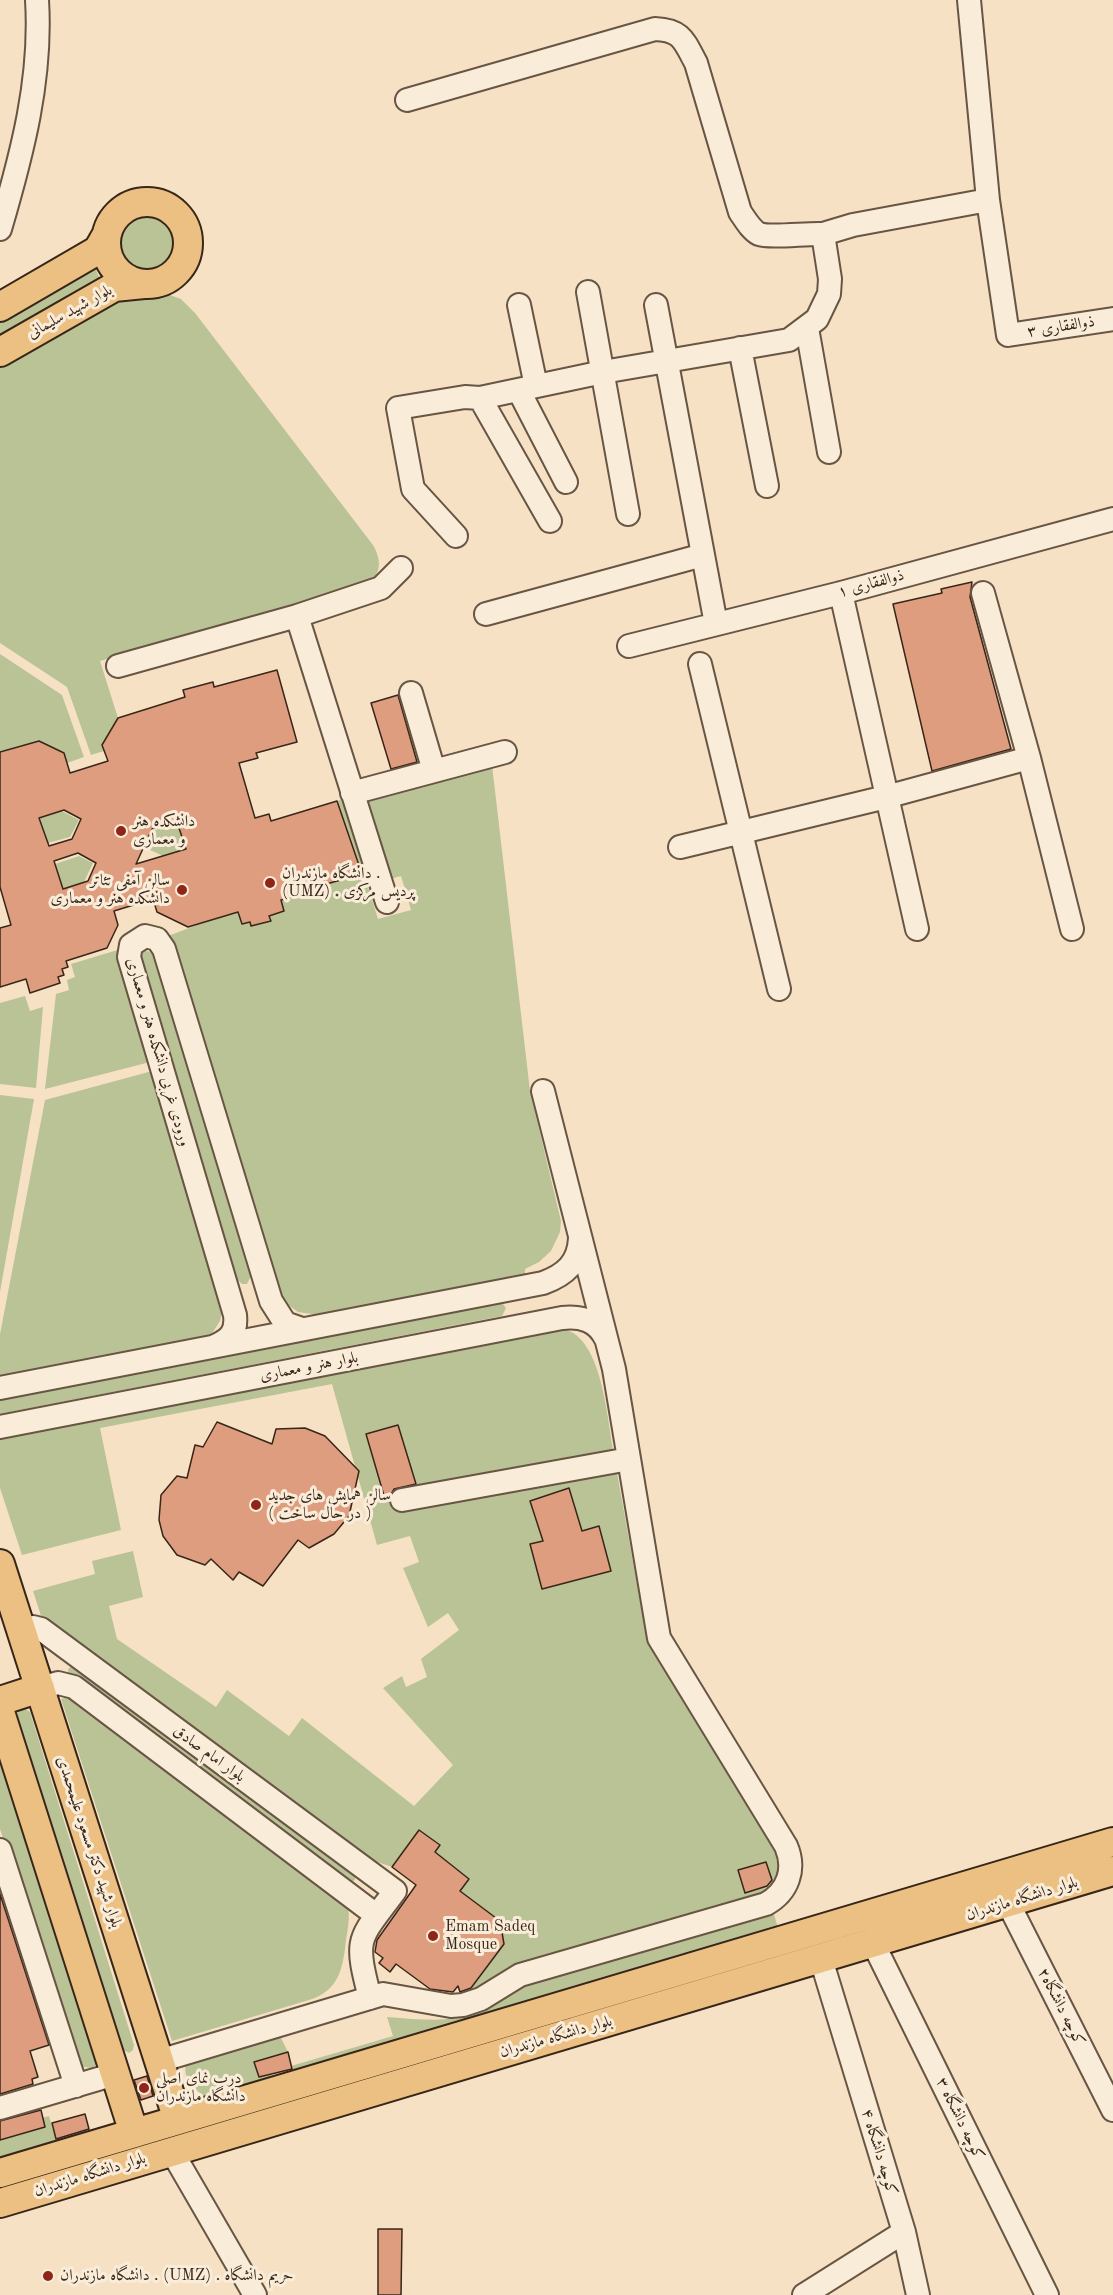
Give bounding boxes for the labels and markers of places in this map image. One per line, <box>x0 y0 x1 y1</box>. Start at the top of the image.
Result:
place label: دانشکده هنر و معماری <box>133 812 195 850</box>
marker: دانشکده هنر و معماری <box>114 824 128 838</box>
place label: دانشگاه مازندران . (UMZ) . پردیس مرکزی <box>282 864 414 902</box>
place label: سالن آمفی تئاتر دانشکده هنر و معماری <box>51 871 170 909</box>
marker: دانشگاه مازندران . (UMZ) . پردیس مرکزی <box>263 876 277 890</box>
marker: سالن آمفی تئاتر دانشکده هنر و معماری <box>175 883 189 897</box>
place label: سالن همایش های جدید ( در حال ساخت ) <box>268 1486 391 1524</box>
marker: سالن همایش های جدید ( در حال ساخت ) <box>249 1498 263 1512</box>
place label: Emam Sadeq Mosque <box>445 1917 535 1955</box>
marker: Emam Sadeq Mosque <box>426 1929 440 1943</box>
place label: درب نمای اصلی دانشگاه مازندران <box>156 2069 246 2107</box>
marker: درب نمای اصلی دانشگاه مازندران <box>137 2081 151 2095</box>
place label: دانشگاه مازندران . (UMZ) . حریم دانشگاه <box>60 2266 293 2286</box>
marker: دانشگاه مازندران . (UMZ) . حریم دانشگاه <box>41 2269 55 2283</box>

